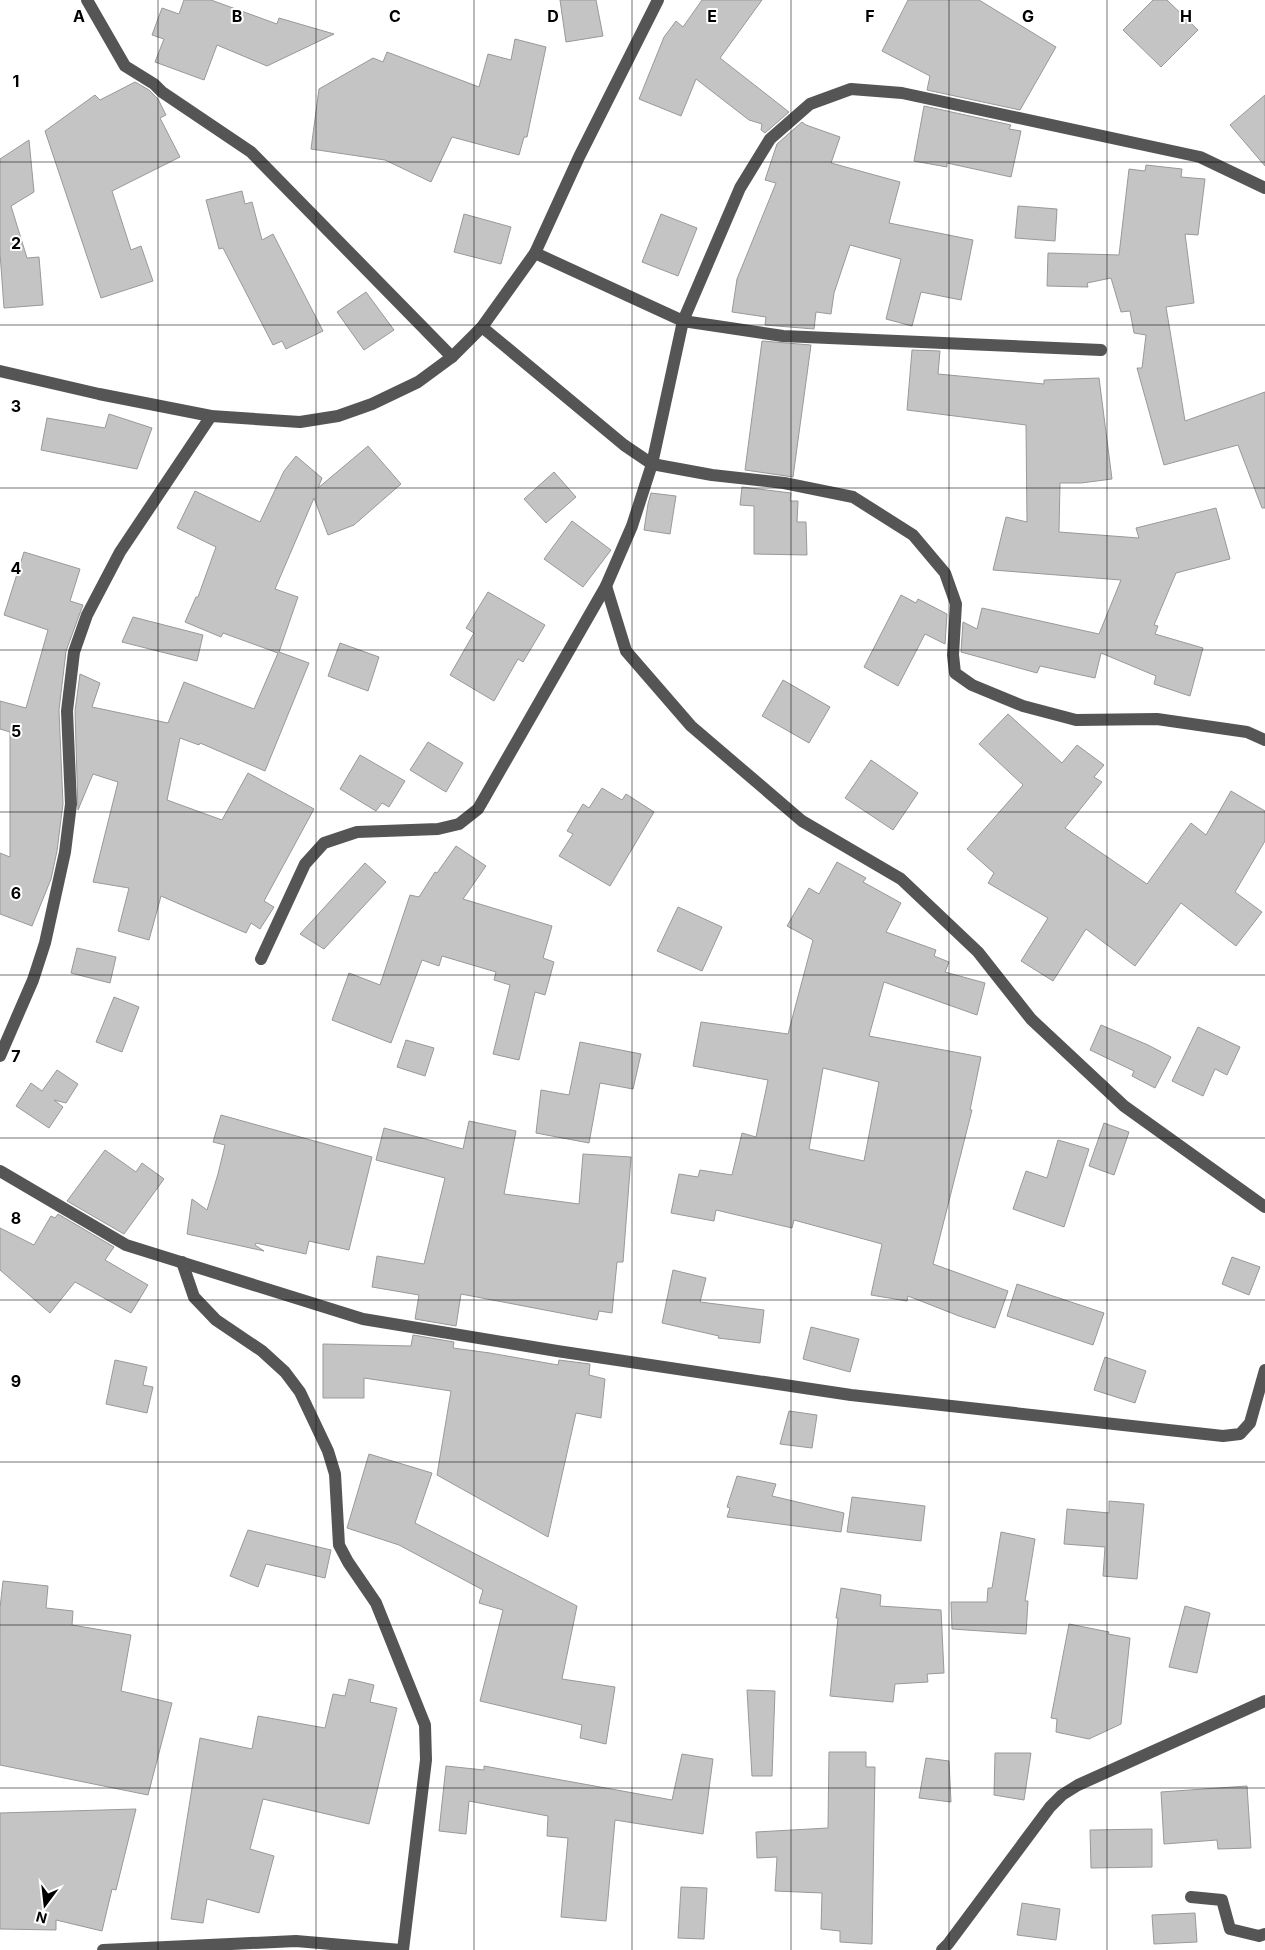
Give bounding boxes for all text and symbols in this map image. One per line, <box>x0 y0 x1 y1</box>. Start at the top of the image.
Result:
text: A <box>73 6 85 26</box>
text: B <box>232 6 242 26</box>
text: C <box>389 6 401 26</box>
text: D <box>547 6 559 26</box>
text: E <box>707 6 717 26</box>
text: F <box>865 6 875 26</box>
text: G <box>1022 6 1034 26</box>
text: H <box>1180 6 1192 26</box>
text: 1 <box>13 71 19 91</box>
text: 2 <box>11 233 21 253</box>
text: 3 <box>11 396 21 416</box>
text: 4 <box>11 558 22 578</box>
text: 5 <box>11 721 21 741</box>
text: 6 <box>11 883 21 903</box>
text: 7 <box>11 1046 21 1066</box>
text: 8 <box>11 1208 21 1228</box>
text: 9 <box>11 1371 21 1391</box>
north arrow <box>20 1880 70 1930</box>
text: N <box>34 1908 49 1928</box>

